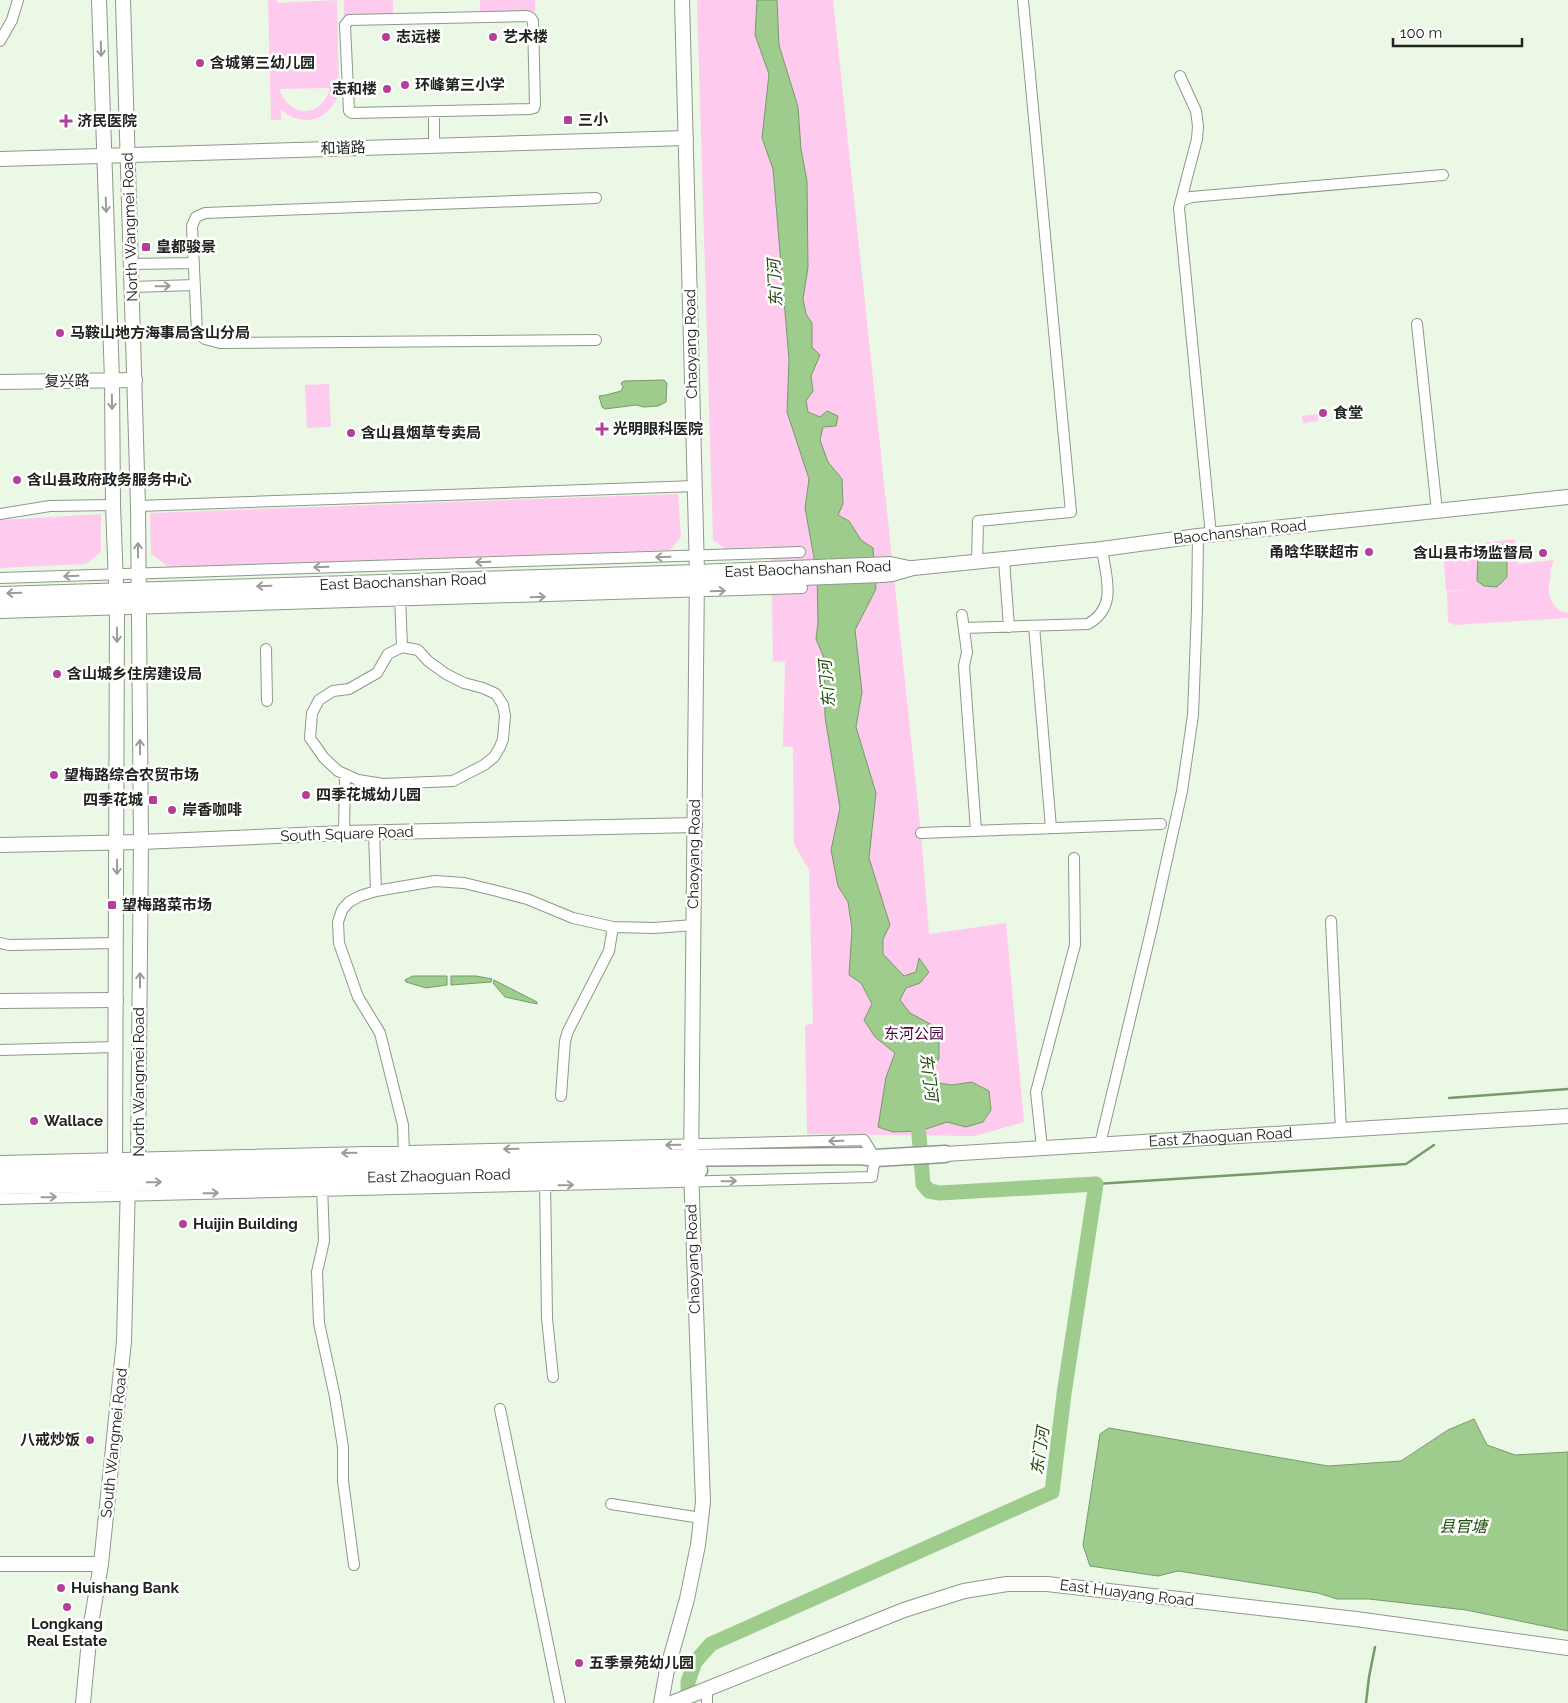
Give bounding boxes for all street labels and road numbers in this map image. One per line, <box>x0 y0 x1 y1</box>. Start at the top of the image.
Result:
street label: 和谐路 <box>320 138 366 158</box>
street label: North Wangmei Road <box>118 152 142 302</box>
street label: Chaoyang Road <box>681 289 701 399</box>
street label: 复兴路 <box>44 372 90 390</box>
street label: Baochanshan Road <box>1173 516 1307 548</box>
street label: East Baochanshan Road <box>724 557 892 581</box>
street label: East Baochanshan Road <box>319 570 487 594</box>
street label: Chaoyang Road <box>684 799 704 909</box>
street label: South Square Road <box>280 823 414 845</box>
street label: North Wangmei Road <box>130 1007 148 1157</box>
street label: East Zhaoguan Road <box>1148 1124 1293 1151</box>
street label: East Zhaoguan Road <box>367 1165 511 1187</box>
street label: Chaoyang Road <box>682 1204 704 1314</box>
street label: South Wangmei Road <box>97 1367 131 1519</box>
street label: East Huayang Road <box>1059 1576 1195 1610</box>

